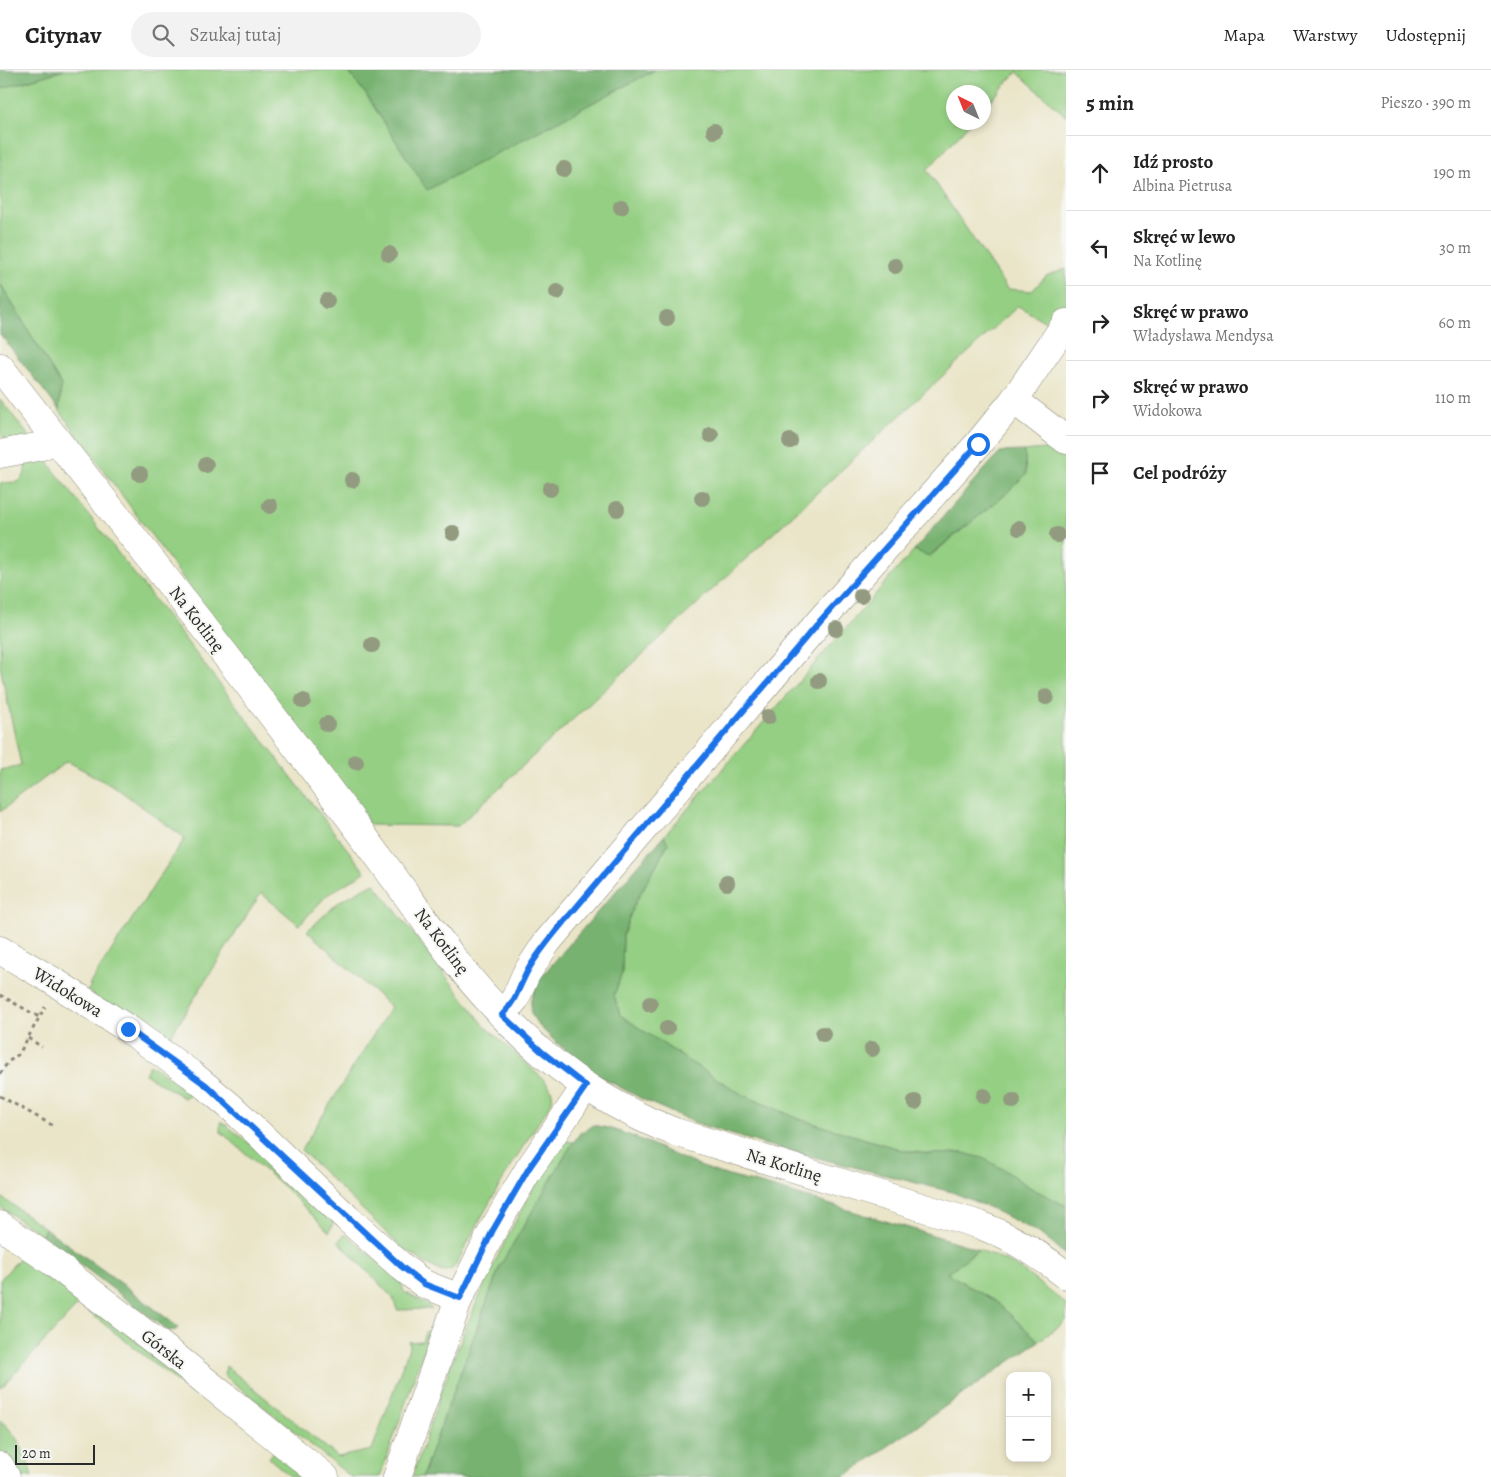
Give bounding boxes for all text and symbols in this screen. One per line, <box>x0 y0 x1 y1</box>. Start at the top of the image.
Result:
search box <box>131 12 481 57</box>
text: Citynav <box>25 19 101 51</box>
icon: search <box>149 21 177 49</box>
text: Szukaj tutaj <box>189 22 281 48</box>
text: Mapa <box>1224 23 1265 47</box>
text: Warstwy <box>1293 23 1357 47</box>
text: Udostępnij <box>1385 23 1466 47</box>
north arrow <box>946 85 991 130</box>
text: 5 min <box>1086 89 1134 117</box>
text: Pieszo · 390 m <box>1380 92 1471 114</box>
text: Idź prosto <box>1133 149 1213 175</box>
icon: ahead <box>1086 159 1114 187</box>
text: 190 m <box>1433 162 1471 184</box>
text: Albina Pietrusa <box>1133 175 1232 197</box>
text: Skręć w lewo <box>1133 224 1236 250</box>
icon: left <box>1086 234 1114 262</box>
text: 30 m <box>1439 237 1471 259</box>
text: Na Kotlinę <box>1133 250 1202 272</box>
text: Skręć w prawo <box>1133 299 1248 325</box>
icon: right <box>1086 309 1114 337</box>
text: 60 m <box>1439 312 1471 334</box>
text: Władysława Mendysa <box>1133 325 1274 347</box>
text: Skręć w prawo <box>1133 374 1248 400</box>
icon: right <box>1086 384 1114 412</box>
text: 110 m <box>1435 387 1471 409</box>
text: Widokowa <box>1133 400 1202 422</box>
route start <box>967 433 990 456</box>
icon: arrive <box>1086 459 1114 487</box>
text: Cel podróży <box>1133 460 1226 486</box>
street label: Na Kotlinę <box>164 581 230 657</box>
street label: Na Kotlinę <box>409 903 475 979</box>
street label: Widokowa <box>28 961 108 1023</box>
route end <box>117 1018 140 1041</box>
street label: Na Kotlinę <box>743 1142 825 1188</box>
street label: Górska <box>136 1324 192 1375</box>
map controls <box>1006 1372 1051 1462</box>
button: + <box>1006 1372 1051 1417</box>
button: − <box>1006 1417 1051 1462</box>
scale bar <box>15 1442 95 1465</box>
text: 20 m <box>22 1444 51 1463</box>

